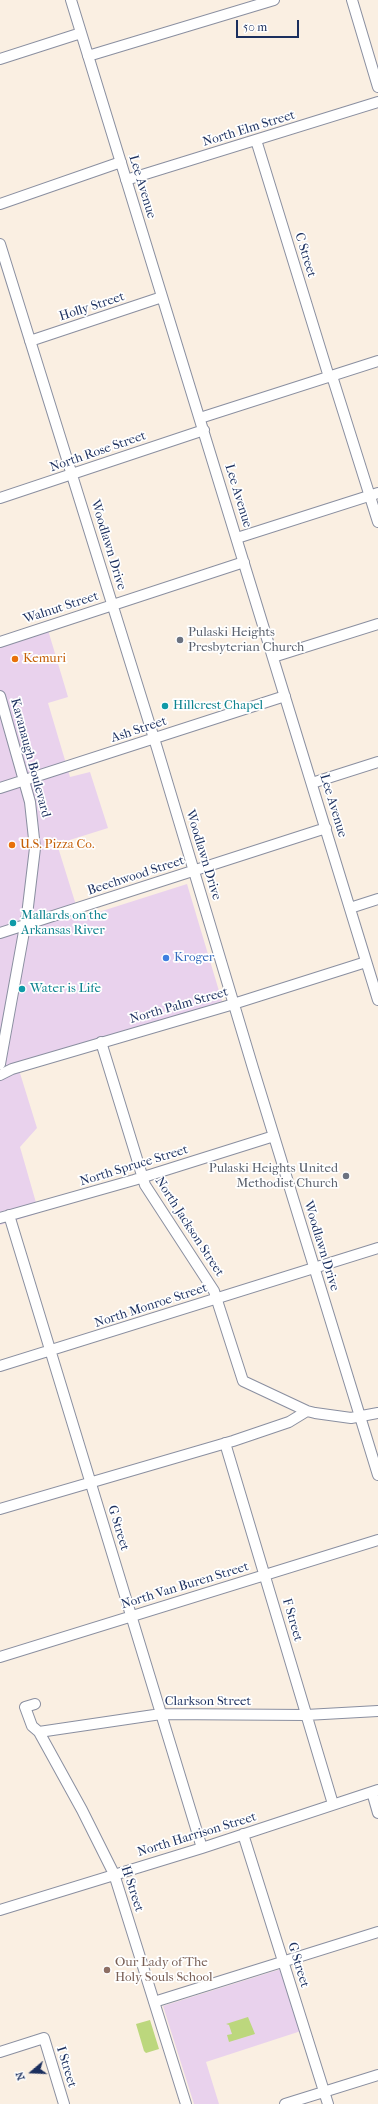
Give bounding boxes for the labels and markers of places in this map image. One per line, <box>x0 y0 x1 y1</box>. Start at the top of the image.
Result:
place label: Pulaski Heights Presbyterian Church <box>188 625 304 656</box>
marker: Pulaski Heights Presbyterian Church <box>175 635 185 645</box>
place label: Kemuri <box>23 651 66 667</box>
marker: Kemuri <box>10 654 20 664</box>
place label: Hillcrest Chapel <box>173 698 263 714</box>
marker: Hillcrest Chapel <box>160 701 170 711</box>
place label: U.S. Pizza Co. <box>20 837 94 853</box>
marker: U.S. Pizza Co. <box>7 840 17 850</box>
place label: Mallards on the Arkansas River <box>21 908 107 939</box>
marker: Mallards on the Arkansas River <box>8 918 18 928</box>
place label: Kroger <box>174 950 214 966</box>
marker: Kroger <box>161 953 171 963</box>
place label: Water is Life <box>30 981 101 997</box>
marker: Water is Life <box>17 984 27 994</box>
place label: Pulaski Heights United Methodist Church <box>209 1161 338 1192</box>
marker: Pulaski Heights United Methodist Church <box>341 1171 351 1181</box>
place label: Our Lady of The Holy Souls School <box>115 1955 213 1986</box>
marker: Our Lady of The Holy Souls School <box>102 1965 112 1975</box>

